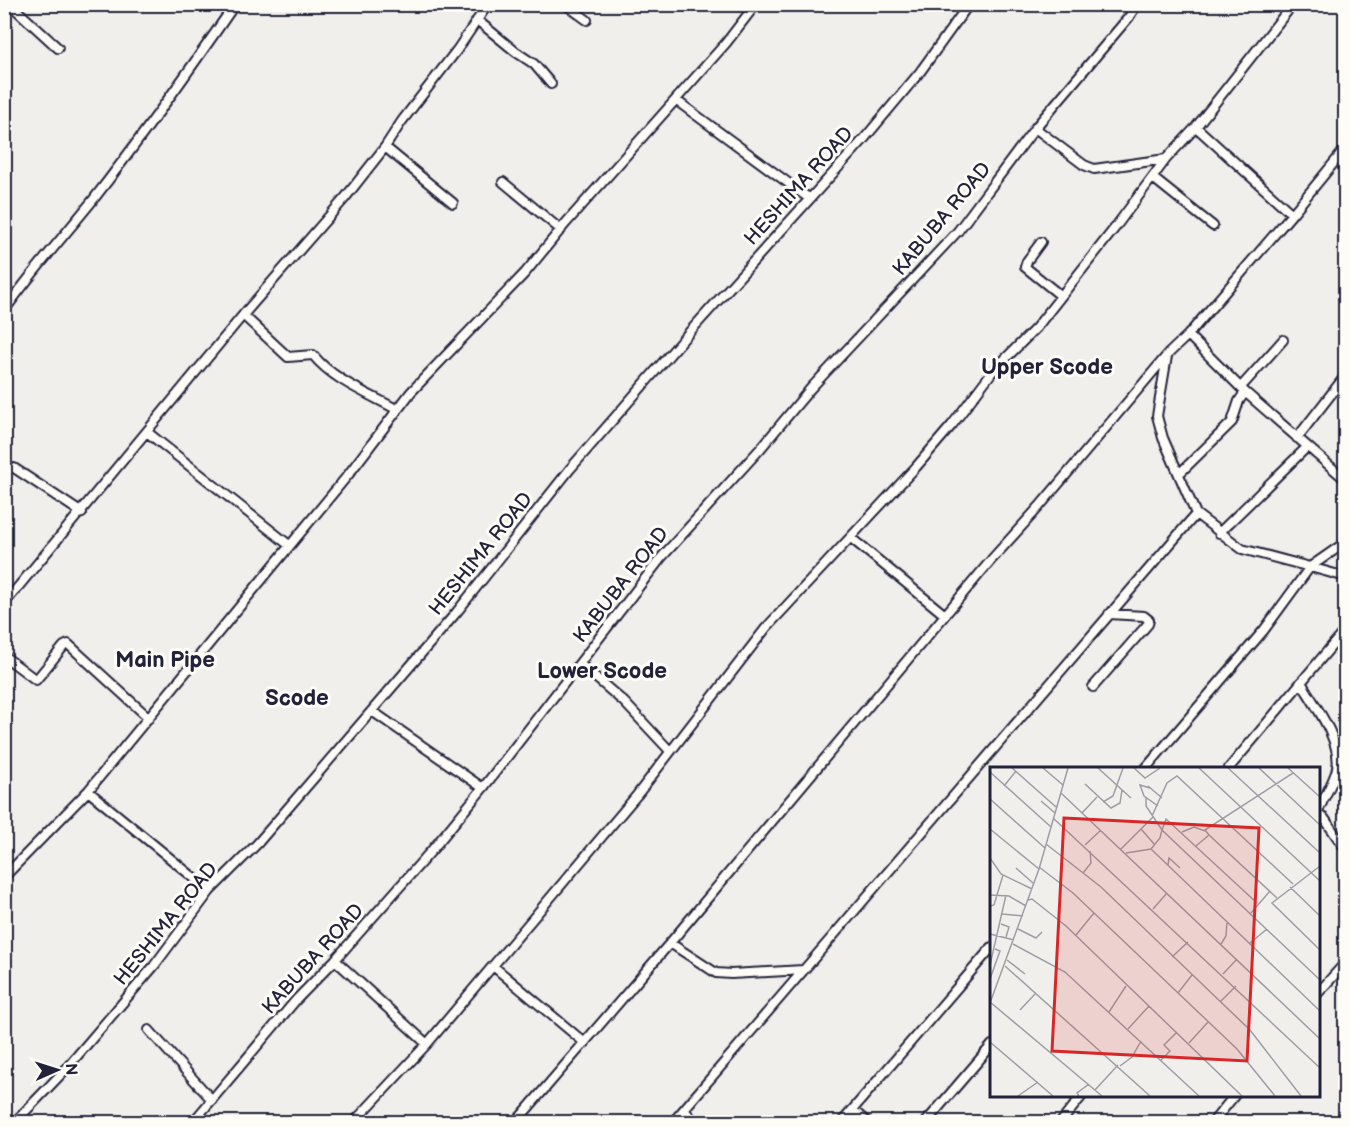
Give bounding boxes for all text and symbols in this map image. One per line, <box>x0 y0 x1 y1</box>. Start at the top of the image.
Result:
street label: HESHIMA ROAD <box>739 122 859 250</box>
street label: KABUBA ROAD <box>888 157 996 281</box>
district label: Upper Scode <box>981 354 1113 381</box>
street label: HESHIMA ROAD <box>424 488 538 620</box>
street label: KABUBA ROAD <box>568 522 674 648</box>
district label: Main Pipe <box>115 647 215 674</box>
district label: Lower Scode <box>537 658 667 685</box>
district label: Scode <box>265 685 329 712</box>
inset map <box>990 767 1320 1097</box>
street label: HESHIMA ROAD <box>109 858 223 990</box>
street label: KABUBA ROAD <box>257 899 369 1019</box>
north arrow <box>27 1040 87 1100</box>
text: N <box>61 1063 80 1076</box>

